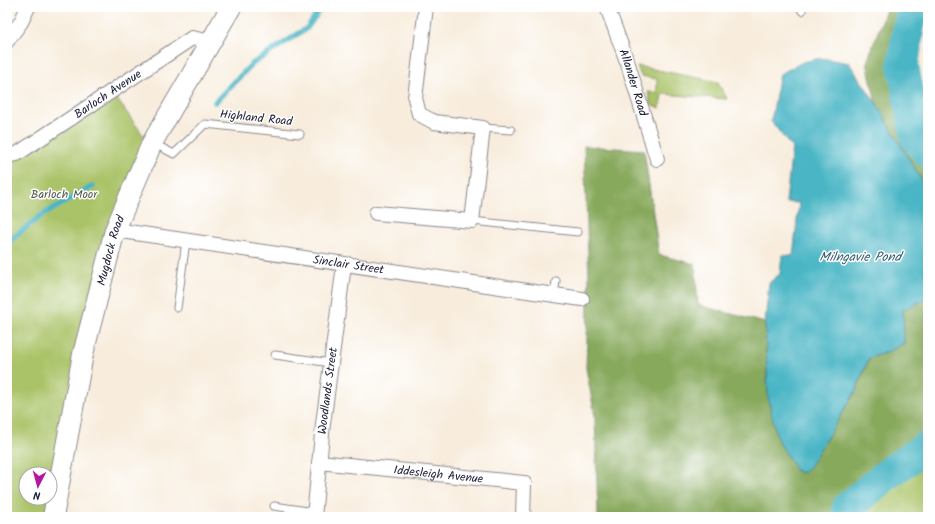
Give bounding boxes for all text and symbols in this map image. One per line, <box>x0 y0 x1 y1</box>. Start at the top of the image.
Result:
street label: Allander Road <box>614 46 653 119</box>
street label: Barloch Avenue <box>70 64 146 123</box>
street label: Highland Road <box>219 105 294 131</box>
park label: Barloch Moor <box>31 185 98 204</box>
street label: Mugdock Road <box>92 211 130 288</box>
water label: Milngavie Pond <box>819 247 904 268</box>
street label: Sinclair Street <box>312 250 386 279</box>
street label: Woodlands Street <box>313 346 343 435</box>
street label: Iddesleigh Avenue <box>393 460 485 488</box>
north arrow <box>18 466 58 506</box>
text: N <box>33 486 41 504</box>

